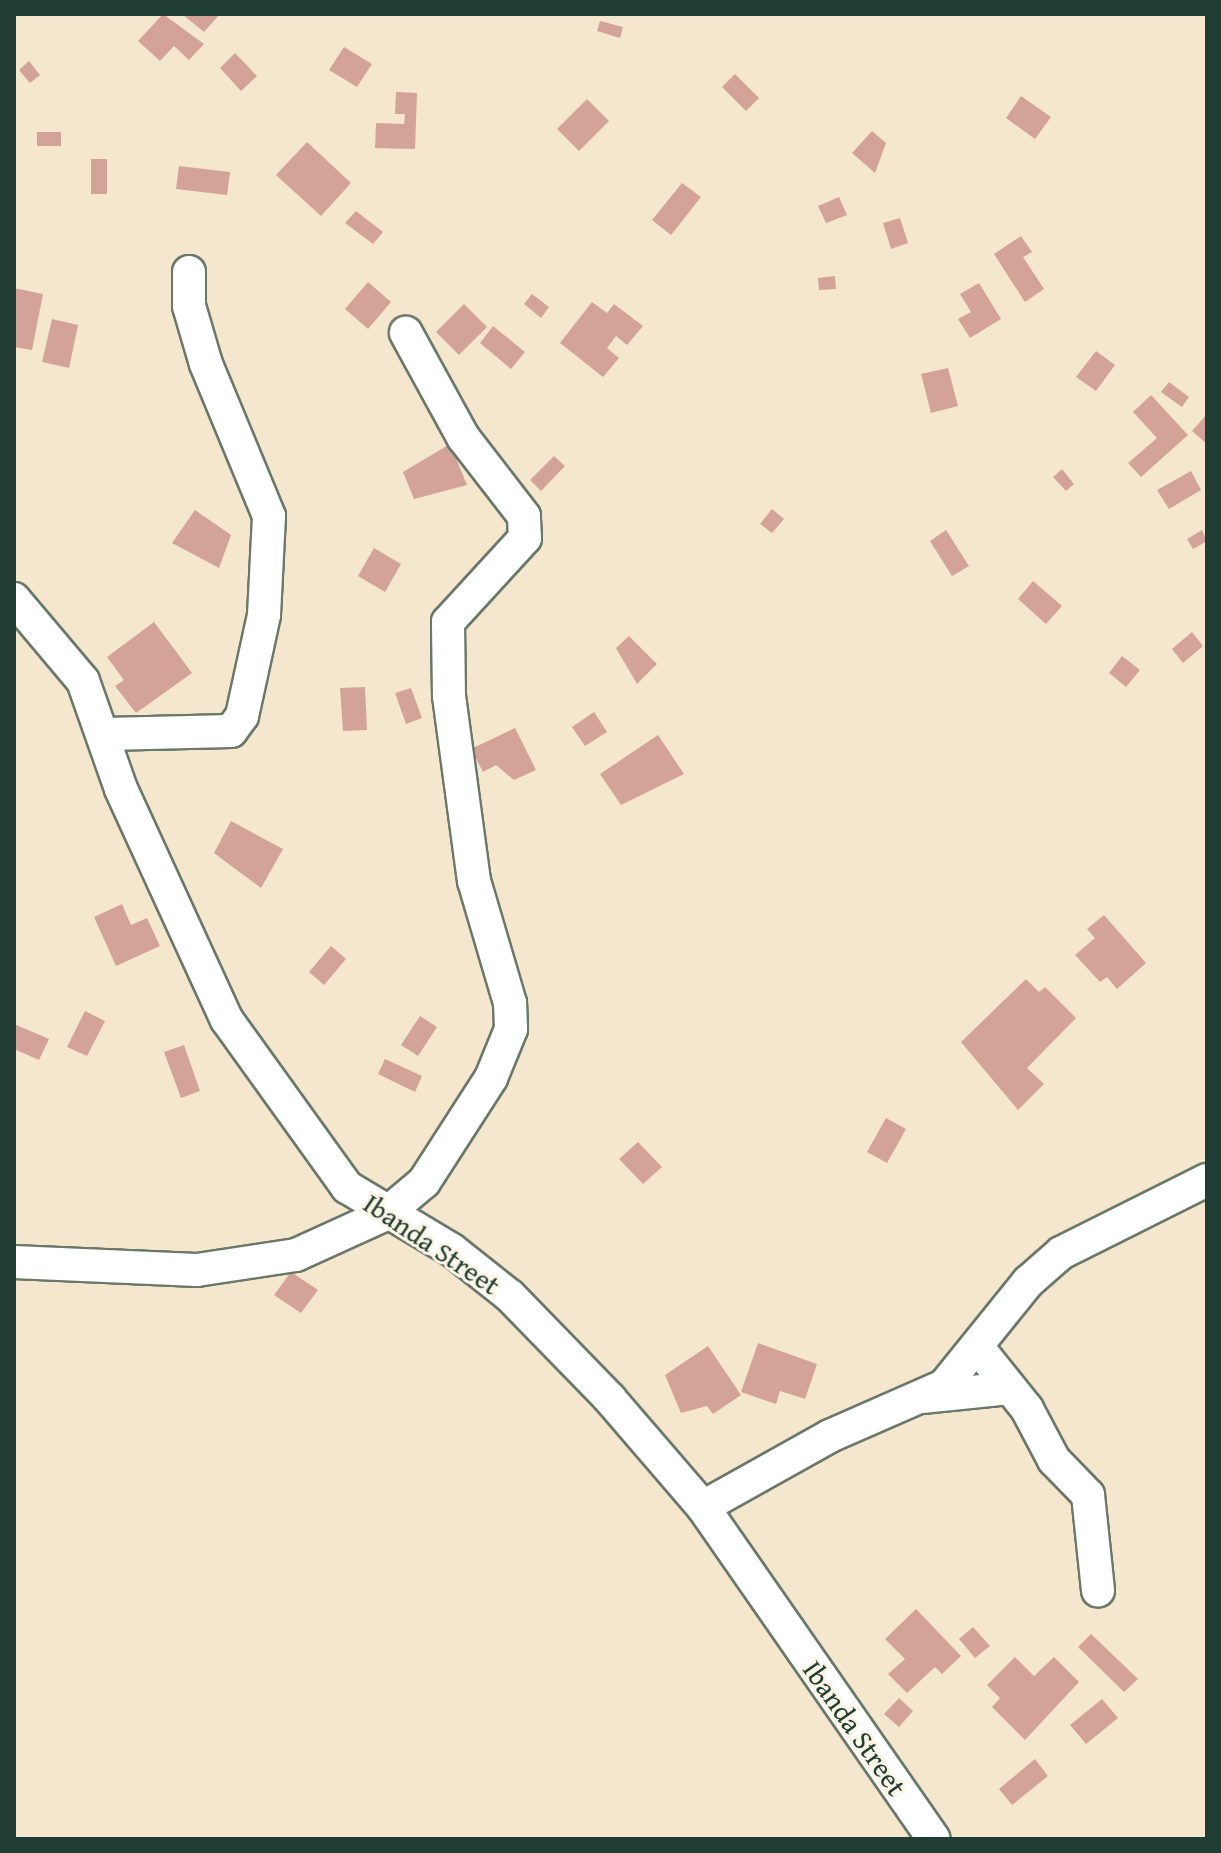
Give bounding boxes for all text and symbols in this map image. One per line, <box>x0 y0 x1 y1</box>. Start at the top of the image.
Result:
street label: Ibanda Street <box>357 1186 507 1302</box>
street label: Ibanda Street <box>796 1654 914 1802</box>

